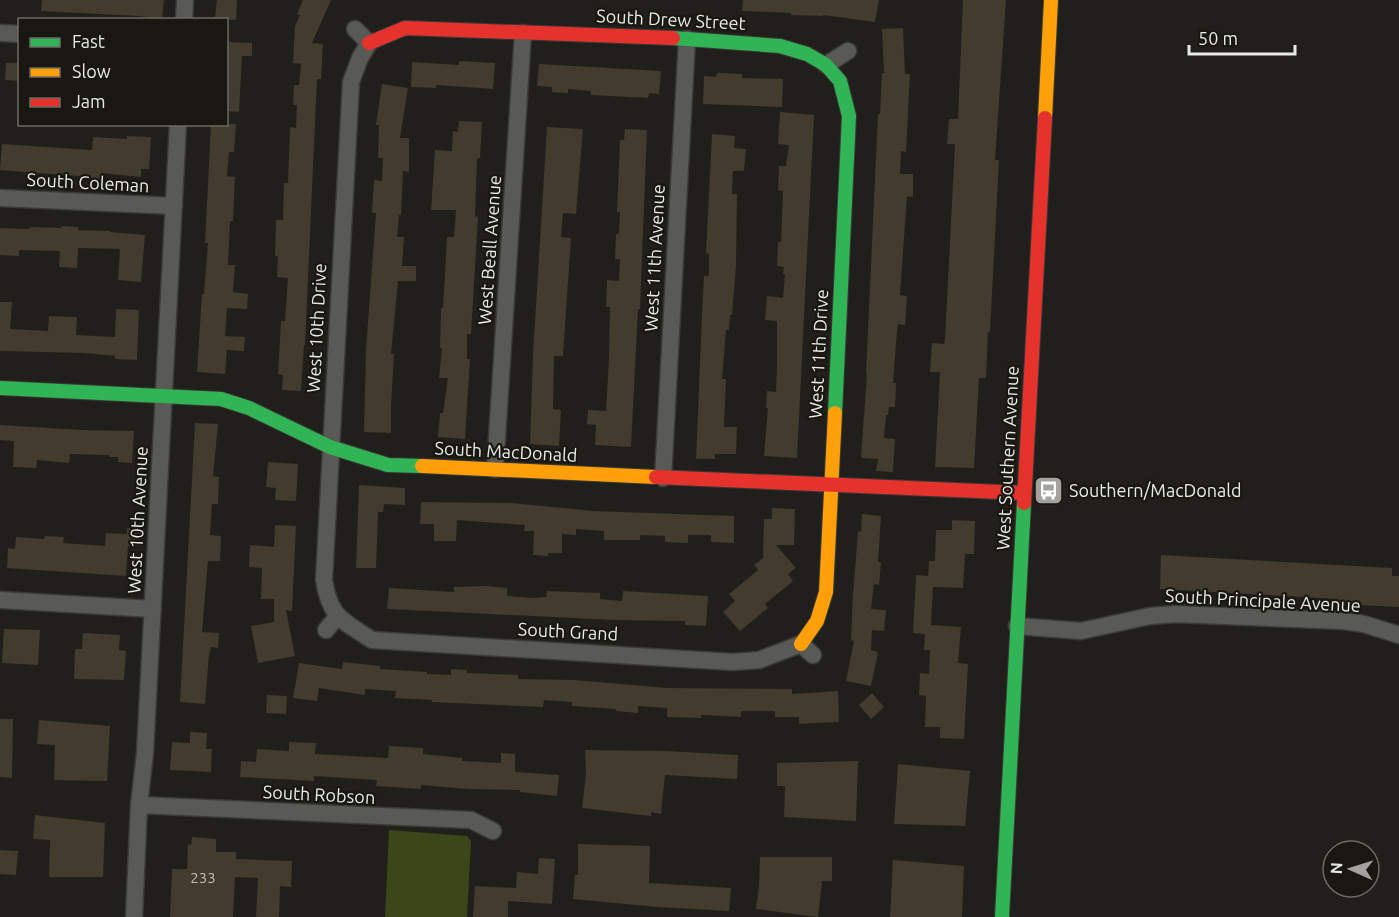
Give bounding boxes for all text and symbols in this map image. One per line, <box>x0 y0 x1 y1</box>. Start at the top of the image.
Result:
street label: South Drew Street <box>596 5 746 33</box>
legend <box>18 18 228 126</box>
scale bar <box>1189 18 1296 56</box>
text: 50 m <box>1198 28 1238 48</box>
text: Fast <box>72 31 105 51</box>
text: Slow <box>72 61 111 81</box>
text: Jam <box>72 91 106 111</box>
street label: South Coleman <box>26 169 150 195</box>
street label: West Beall Avenue <box>474 174 504 326</box>
street label: West 11th Avenue <box>640 184 668 332</box>
street label: West 10th Drive <box>303 263 329 393</box>
street label: West 11th Drive <box>805 289 831 419</box>
street label: West Southern Avenue <box>992 365 1022 551</box>
street label: South MacDonald <box>434 437 578 465</box>
street label: West 10th Avenue <box>123 446 151 594</box>
bus stop icon: Southern/MacDonald <box>1032 475 1064 507</box>
place label: Southern/MacDonald <box>1069 480 1242 500</box>
street label: South Principale Avenue <box>1165 585 1361 615</box>
street label: South Grand <box>517 618 619 644</box>
street label: South Robson <box>262 781 376 807</box>
north arrow <box>1321 839 1381 899</box>
text: N <box>1327 862 1345 875</box>
house number: 233 <box>190 869 216 886</box>

